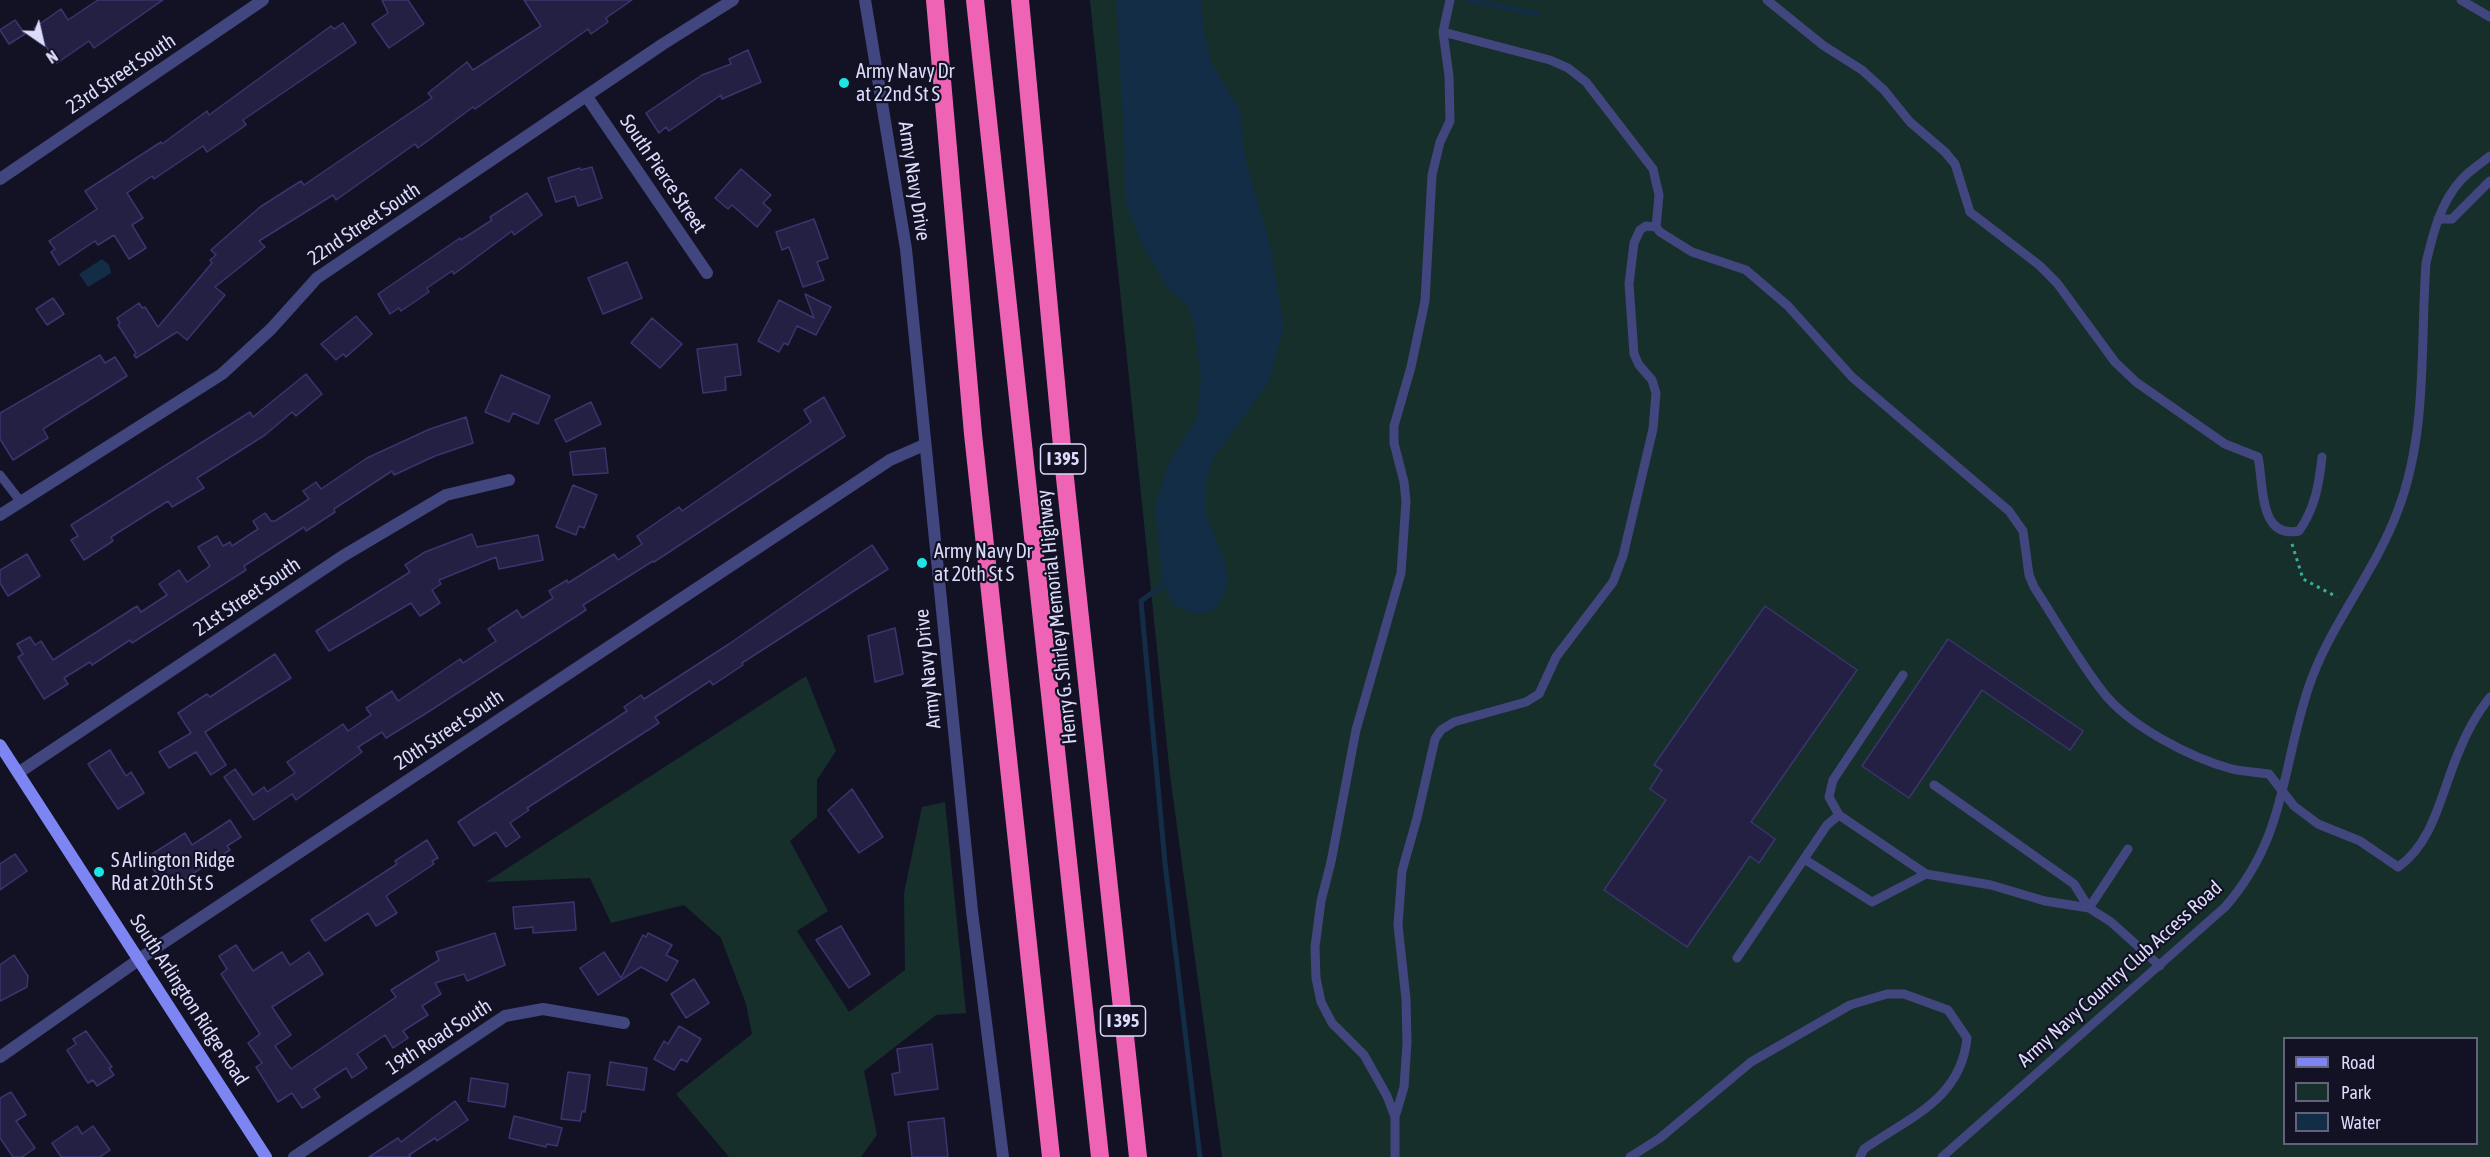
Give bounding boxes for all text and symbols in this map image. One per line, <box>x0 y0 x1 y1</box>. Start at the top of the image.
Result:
north arrow <box>12 12 72 72</box>
street label: 23rd Street South <box>62 29 180 119</box>
text: N <box>43 47 61 67</box>
place label: Army Navy Dr at 22nd St S <box>856 60 954 107</box>
marker: Army Navy Dr at 22nd St S <box>837 76 851 90</box>
street label: South Pierce Street <box>615 110 711 238</box>
street label: Army Navy Drive <box>893 120 935 242</box>
street label: 22nd Street South <box>303 178 425 270</box>
road number: I 395 <box>1040 444 1086 474</box>
street label: Henry G. Shirley Memorial Highway <box>1032 489 1082 745</box>
place label: Army Navy Dr at 20th St S <box>934 540 1032 587</box>
street label: 21st Street South <box>189 552 305 642</box>
marker: Army Navy Dr at 20th St S <box>915 556 929 570</box>
street label: Army Navy Drive <box>910 608 946 730</box>
street label: 20th Street South <box>390 685 508 775</box>
place label: S Arlington Ridge Rd at 20th St S <box>111 849 235 896</box>
marker: S Arlington Ridge Rd at 20th St S <box>92 865 106 879</box>
street label: Army Navy Country Club Access Road <box>2013 876 2227 1072</box>
street label: South Arlington Ridge Road <box>125 910 253 1090</box>
street label: 19th Road South <box>382 994 496 1080</box>
road number: I 395 <box>1100 1006 1146 1036</box>
legend <box>2283 1037 2478 1145</box>
text: Road <box>2341 1052 2375 1073</box>
text: Park <box>2341 1082 2371 1103</box>
text: Water <box>2341 1112 2380 1133</box>

